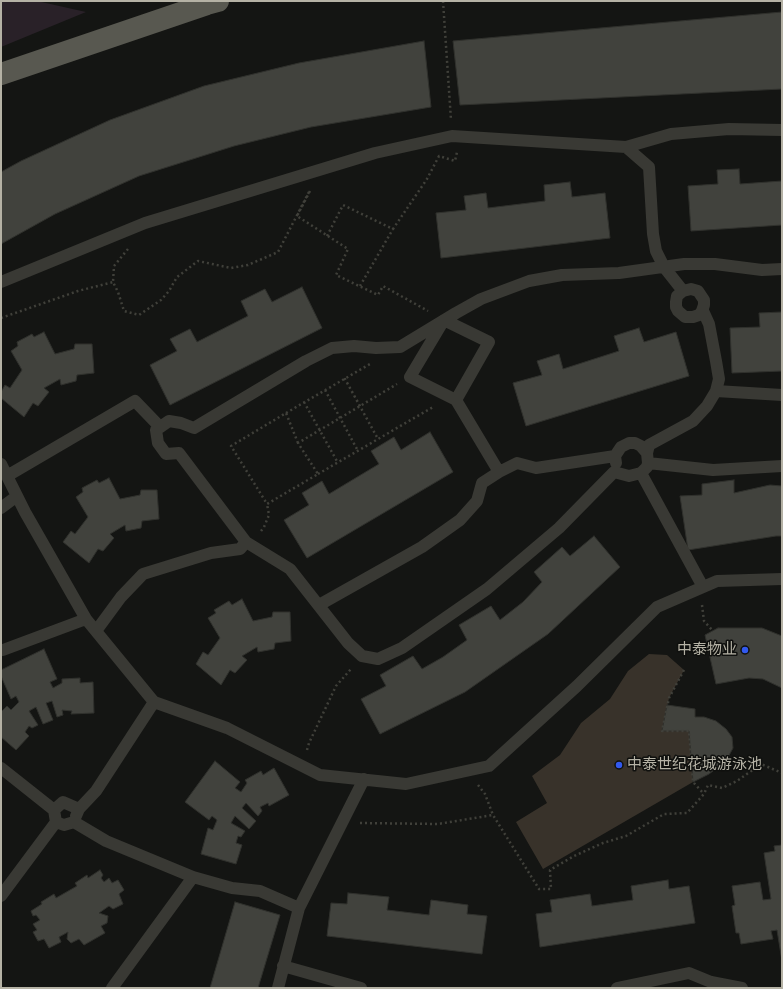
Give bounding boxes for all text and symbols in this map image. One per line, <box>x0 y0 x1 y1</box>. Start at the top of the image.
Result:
place label: 中泰物业 <box>677 641 737 659</box>
marker: 中泰物业 <box>740 645 750 655</box>
place label: 中泰世纪花城游泳池 <box>627 756 762 774</box>
marker: 中泰世纪花城游泳池 <box>614 760 624 770</box>

